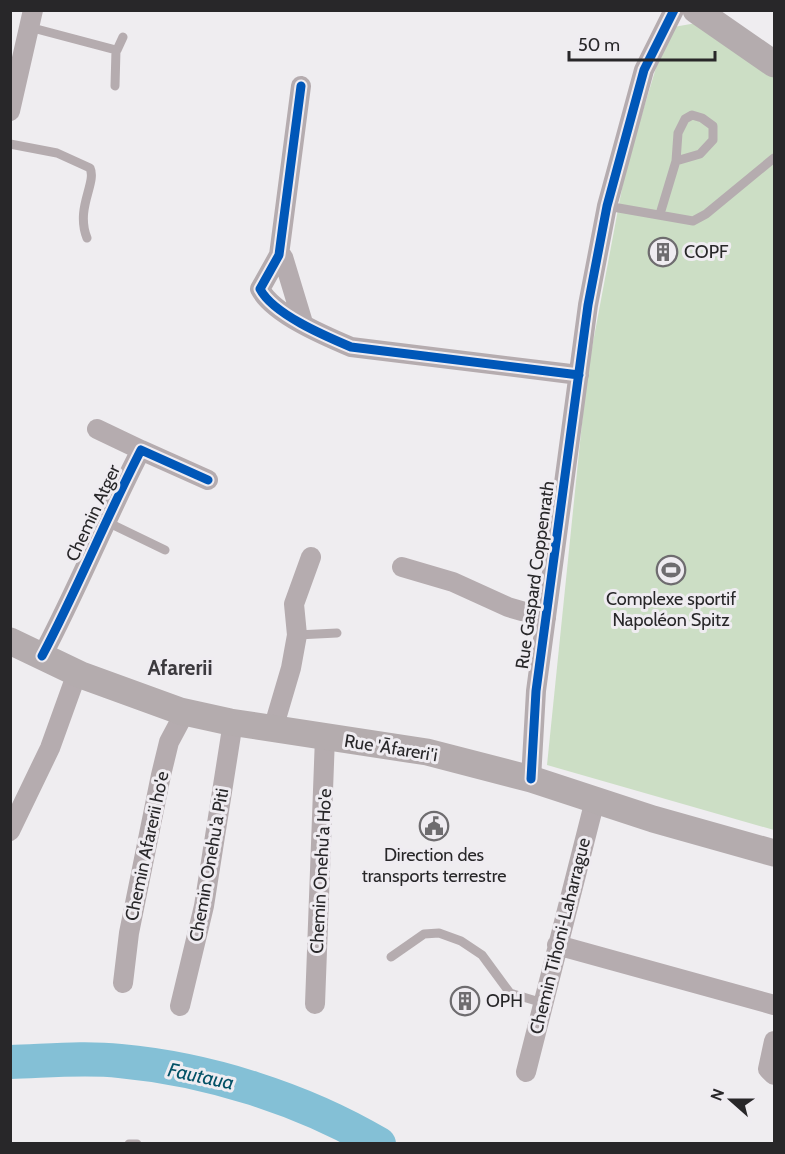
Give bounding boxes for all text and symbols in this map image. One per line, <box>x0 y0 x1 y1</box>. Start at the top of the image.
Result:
scale bar <box>569 24 714 62</box>
text: 50 m <box>578 34 620 56</box>
building icon: COPF <box>647 236 679 268</box>
place label: COPF <box>684 241 729 263</box>
street label: Chemin Atger <box>61 461 125 565</box>
street label: Rue Gaspard Coppenrath <box>511 480 559 670</box>
sports icon: Complexe sportif Napoléon Spitz <box>655 554 687 586</box>
place label: Complexe sportif Napoléon Spitz <box>606 588 736 631</box>
district label: Afarerii <box>148 655 212 680</box>
street label: Rue 'Āfareri'i <box>343 730 439 766</box>
street label: Chemin Afarerii ho'e <box>120 769 174 923</box>
street label: Chemin Onehu'a Piti <box>185 787 233 943</box>
street label: Chemin Onehu'a Ho'e <box>306 788 336 954</box>
public building icon: Direction des transports terrestre <box>418 810 450 842</box>
street label: Chemin Tihoni-Laharrague <box>525 835 595 1037</box>
place label: Direction des transports terrestre <box>362 844 506 887</box>
building icon: OPH <box>449 985 481 1017</box>
place label: OPH <box>486 990 523 1012</box>
water label: Fautaua <box>166 1057 236 1095</box>
north arrow <box>701 1070 761 1130</box>
text: N <box>707 1086 728 1103</box>

